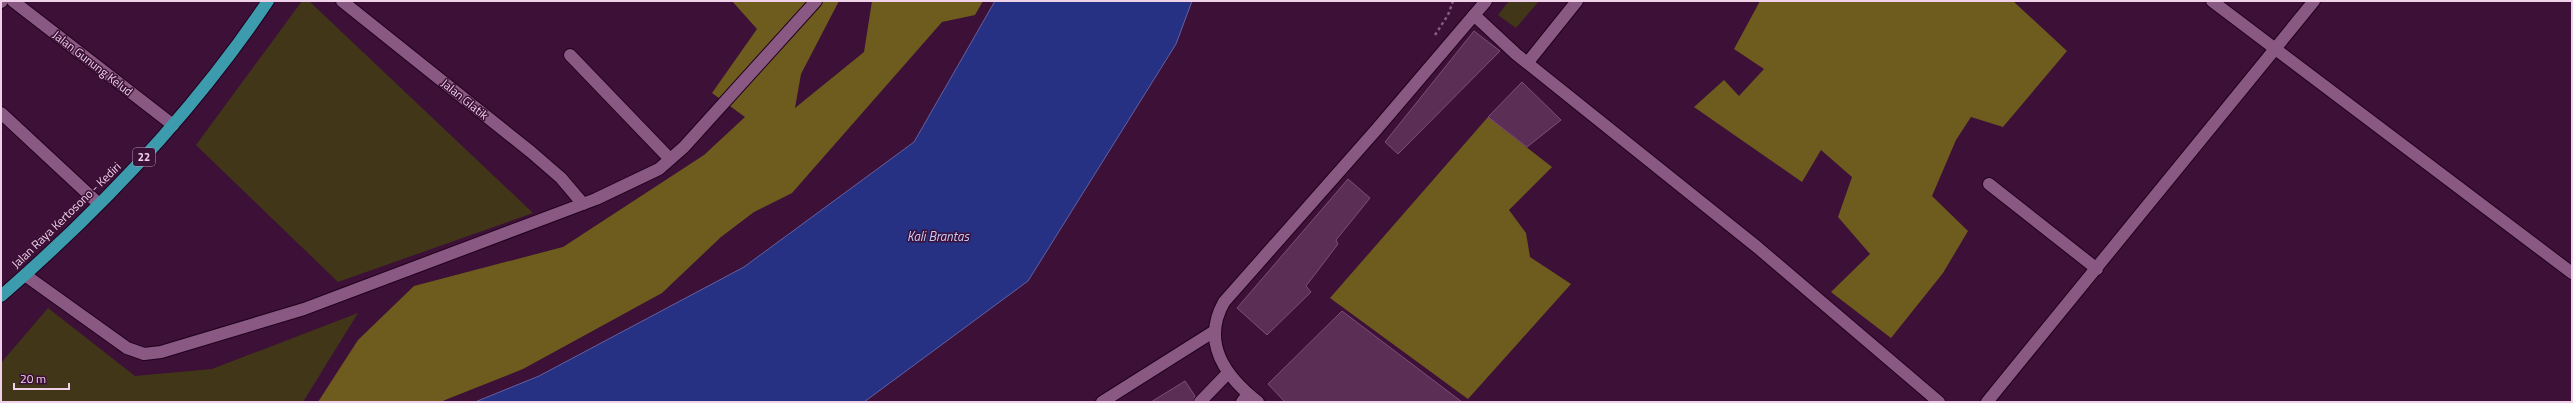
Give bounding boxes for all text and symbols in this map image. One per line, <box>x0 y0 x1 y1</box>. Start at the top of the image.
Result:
street label: Jalan Gunung Kelud <box>49 26 137 100</box>
street label: Jalan Glatik <box>437 74 493 124</box>
road number: 22 <box>133 148 155 166</box>
street label: Jalan Raya Kertosono - Kediri <box>7 157 125 273</box>
water label: Kali Brantas <box>907 226 970 246</box>
scale bar <box>14 365 69 391</box>
text: 20 m <box>20 369 46 388</box>

